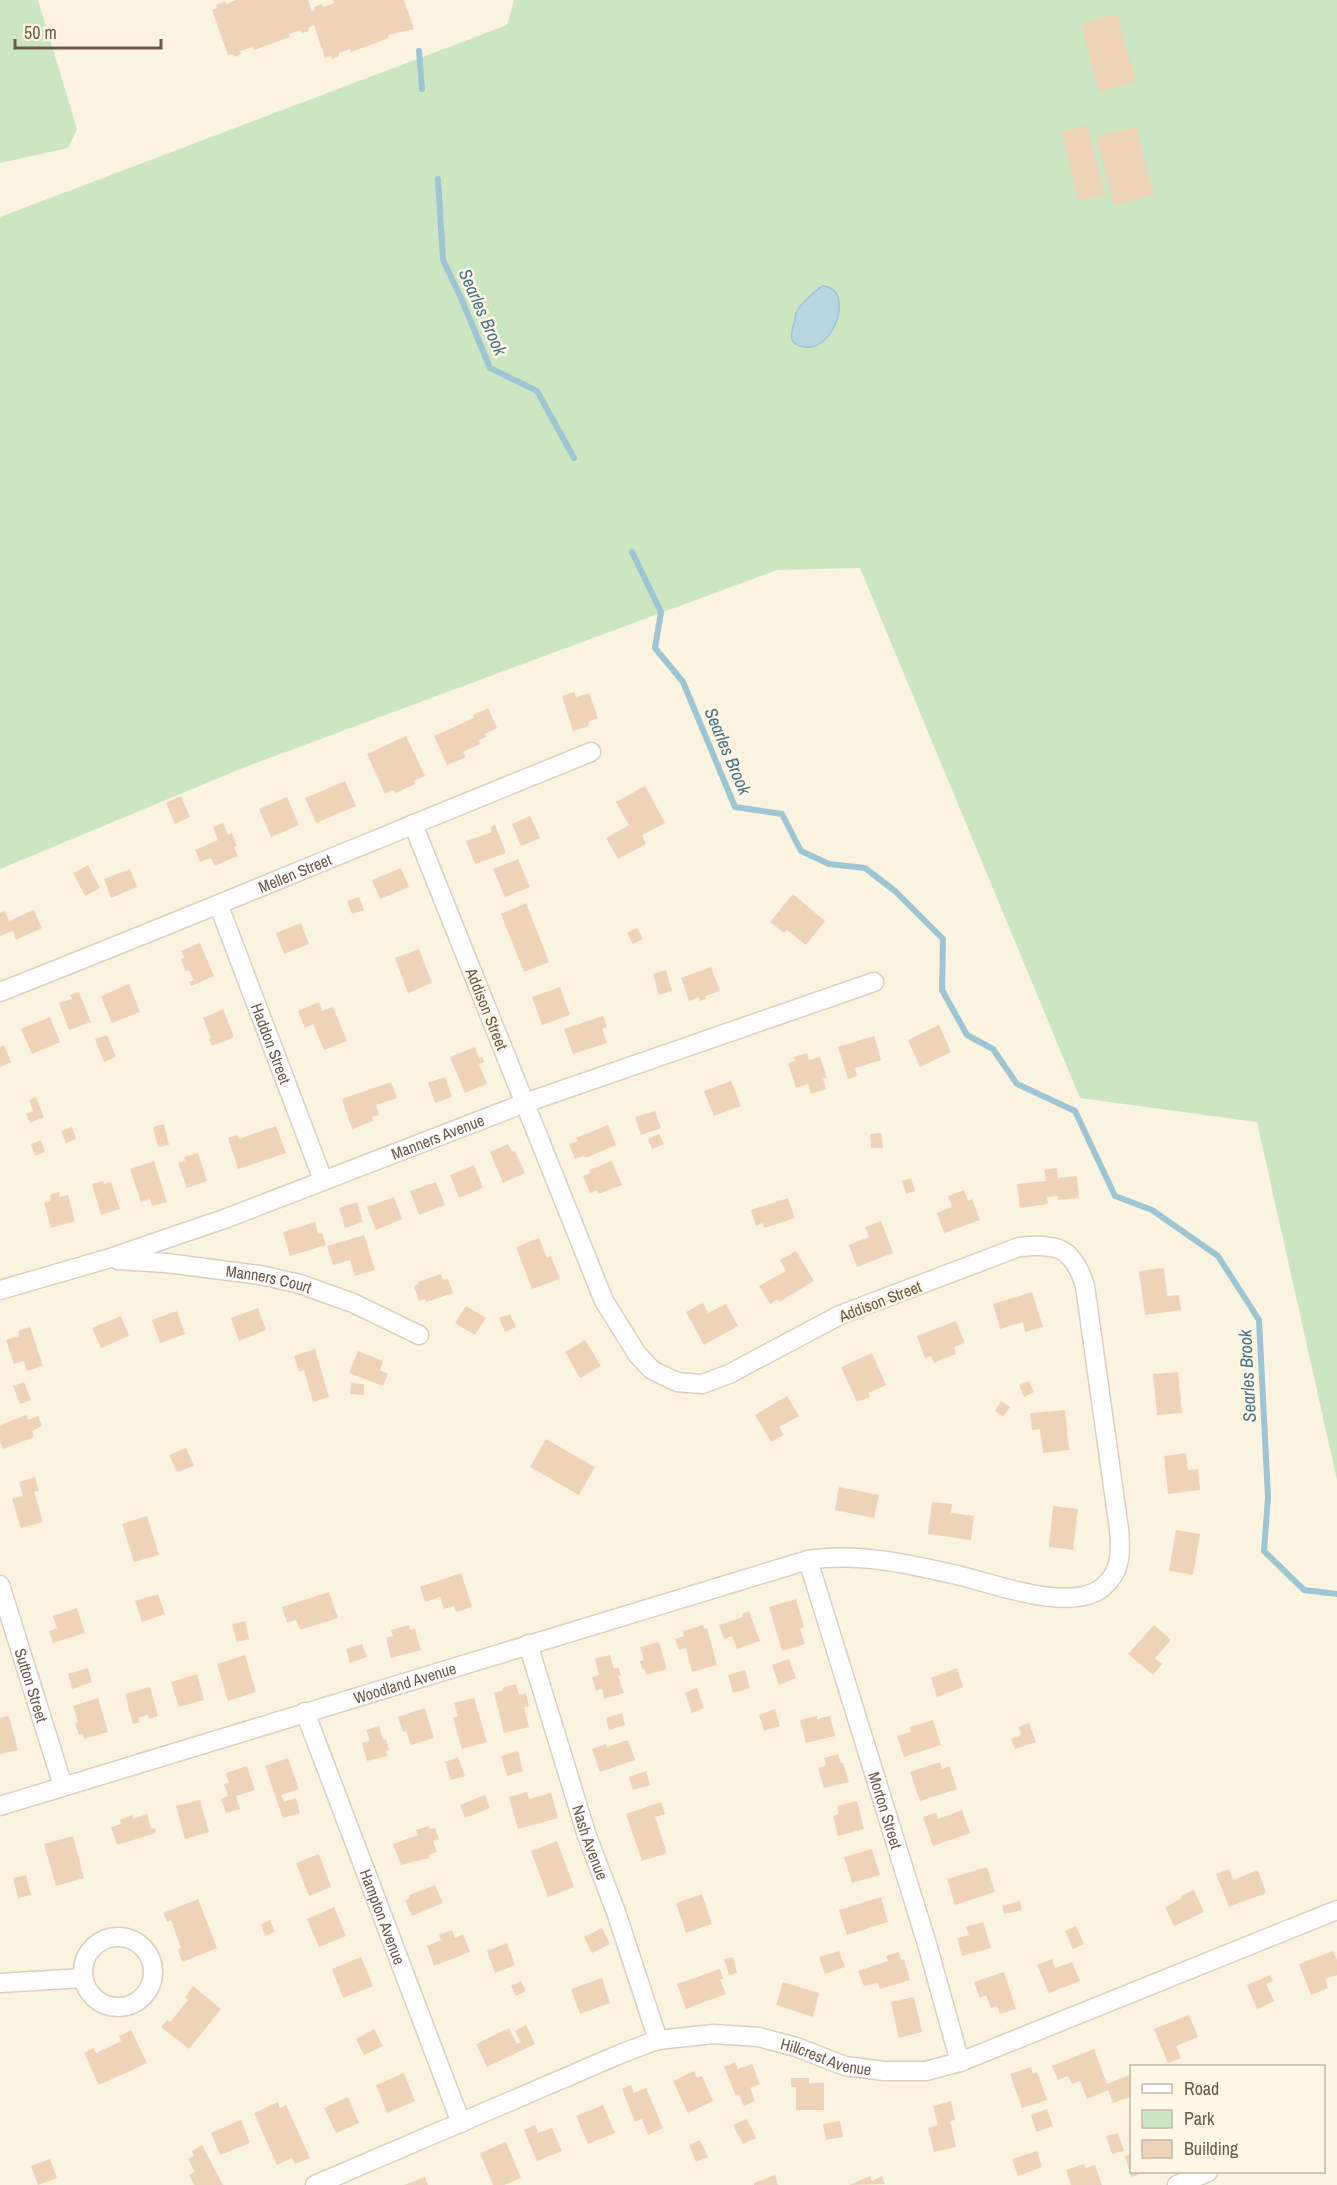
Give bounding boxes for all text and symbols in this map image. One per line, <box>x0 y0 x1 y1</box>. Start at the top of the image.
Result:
scale bar <box>15 12 160 50</box>
text: 50 m <box>24 20 57 45</box>
water label: Searles Brook <box>453 265 514 360</box>
water label: Searles Brook <box>698 703 758 799</box>
street label: Mellen Street <box>255 848 335 898</box>
street label: Addison Street <box>460 964 514 1054</box>
street label: Haddon Street <box>246 1000 297 1087</box>
street label: Manners Avenue <box>388 1109 487 1165</box>
street label: Manners Court <box>225 1260 315 1298</box>
street label: Addison Street <box>835 1275 925 1327</box>
water label: Searles Brook <box>1232 1328 1262 1423</box>
street label: Sutton Street <box>9 1645 53 1725</box>
street label: Woodland Avenue <box>351 1657 459 1709</box>
street label: Morton Street <box>863 1769 908 1852</box>
street label: Nash Avenue <box>567 1802 614 1883</box>
street label: Hampton Avenue <box>355 1866 411 1968</box>
street label: Hillcrest Avenue <box>778 2032 873 2080</box>
legend <box>1130 2065 1325 2173</box>
text: Road <box>1184 2076 1219 2101</box>
text: Park <box>1184 2106 1215 2131</box>
text: Building <box>1184 2136 1239 2161</box>

